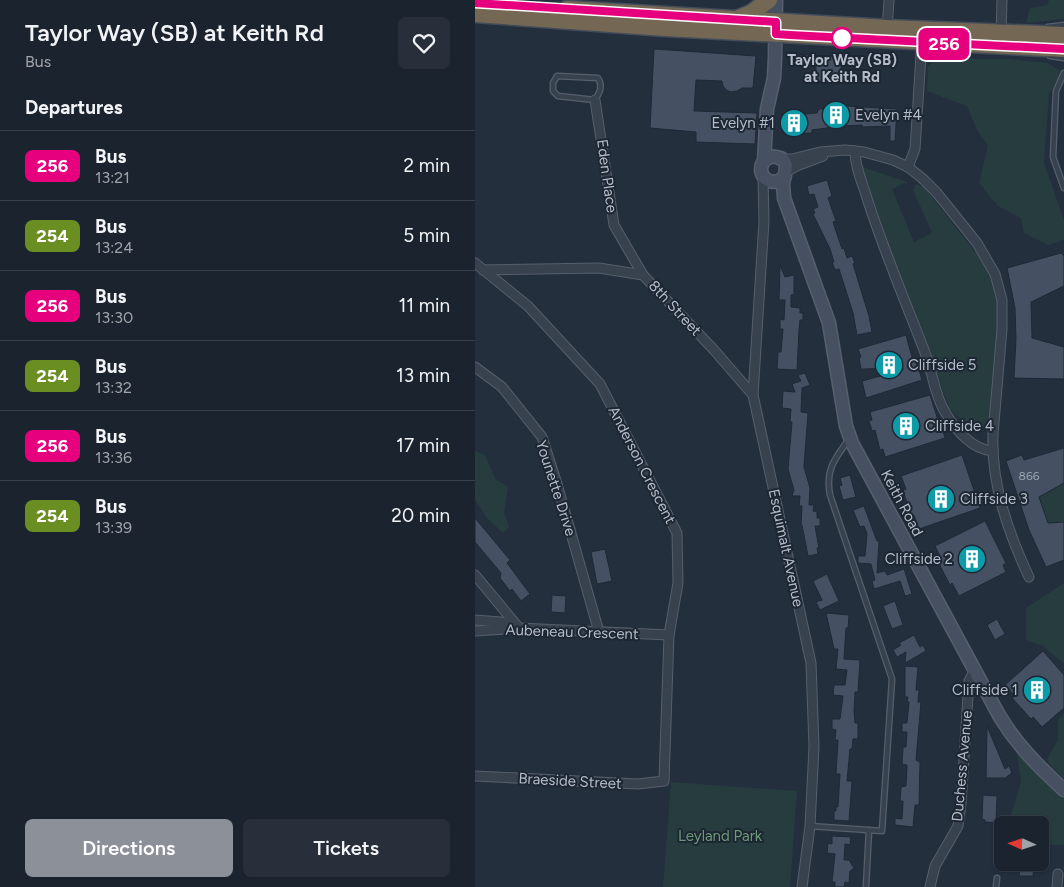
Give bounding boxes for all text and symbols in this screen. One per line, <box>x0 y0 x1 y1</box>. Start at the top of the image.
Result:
button: heart <box>398 17 450 69</box>
text: Taylor Way (SB) at Keith Rd <box>25 18 324 47</box>
marker: Taylor Way (SB) at Keith Rd <box>831 27 853 49</box>
line badge: 256 <box>915 28 973 60</box>
text: 256 <box>928 33 960 55</box>
place label: Taylor Way (SB) at Keith Rd <box>787 51 897 86</box>
text: Bus <box>25 52 51 71</box>
text: Departures <box>25 96 123 119</box>
building icon: Evelyn #4 <box>821 100 851 130</box>
place label: Evelyn #4 <box>855 106 922 124</box>
building icon: Evelyn #1 <box>779 108 809 138</box>
place label: Evelyn #1 <box>711 114 775 132</box>
street label: Eden Place <box>593 138 621 214</box>
text: Bus <box>95 145 126 168</box>
text: 2 min <box>404 154 450 177</box>
text: 256 <box>37 155 68 177</box>
text: 13:21 <box>95 168 130 187</box>
text: Bus <box>95 215 126 238</box>
text: 5 min <box>403 224 450 247</box>
text: 254 <box>36 225 69 247</box>
text: 13:24 <box>95 238 133 257</box>
street label: 8th Street <box>645 277 705 340</box>
text: Bus <box>95 285 126 308</box>
text: 11 min <box>398 294 450 317</box>
text: 256 <box>37 295 68 317</box>
text: 13:30 <box>95 308 133 327</box>
building icon: Cliffside 5 <box>874 350 904 380</box>
text: Bus <box>95 355 126 378</box>
place label: Cliffside 5 <box>908 356 976 374</box>
text: 13 min <box>396 364 450 387</box>
text: 254 <box>36 365 69 387</box>
text: 13:32 <box>95 378 132 397</box>
street label: Anderson Crescent <box>605 403 680 527</box>
building icon: Cliffside 4 <box>891 411 921 441</box>
place label: Cliffside 4 <box>925 417 994 435</box>
text: Bus <box>95 425 126 448</box>
text: 17 min <box>396 434 450 457</box>
text: 256 <box>37 435 68 457</box>
street label: Younette Drive <box>532 438 580 538</box>
text: 13:36 <box>95 448 132 467</box>
street label: Keith Road <box>877 467 927 539</box>
house number: 866 <box>1019 469 1040 483</box>
building icon: Cliffside 3 <box>926 484 956 514</box>
street label: Esquimalt Avenue <box>765 487 807 609</box>
place label: Cliffside 3 <box>960 490 1028 508</box>
text: Bus <box>95 495 126 518</box>
text: 20 min <box>391 504 450 527</box>
text: 254 <box>36 505 69 527</box>
text: 13:39 <box>95 518 132 537</box>
building icon: Cliffside 2 <box>957 544 987 574</box>
place label: Cliffside 2 <box>885 550 953 568</box>
street label: Aubeneau Crescent <box>505 621 639 643</box>
building icon: Cliffside 1 <box>1022 675 1052 705</box>
place label: Cliffside 1 <box>952 681 1018 699</box>
street label: Duchess Avenue <box>948 710 976 822</box>
street label: Braeside Street <box>518 769 622 793</box>
north arrow <box>994 816 1049 871</box>
map controls <box>994 816 1049 871</box>
button: Directions <box>25 819 233 877</box>
button: Tickets <box>243 819 450 877</box>
park label: Leyland Park <box>678 827 763 845</box>

